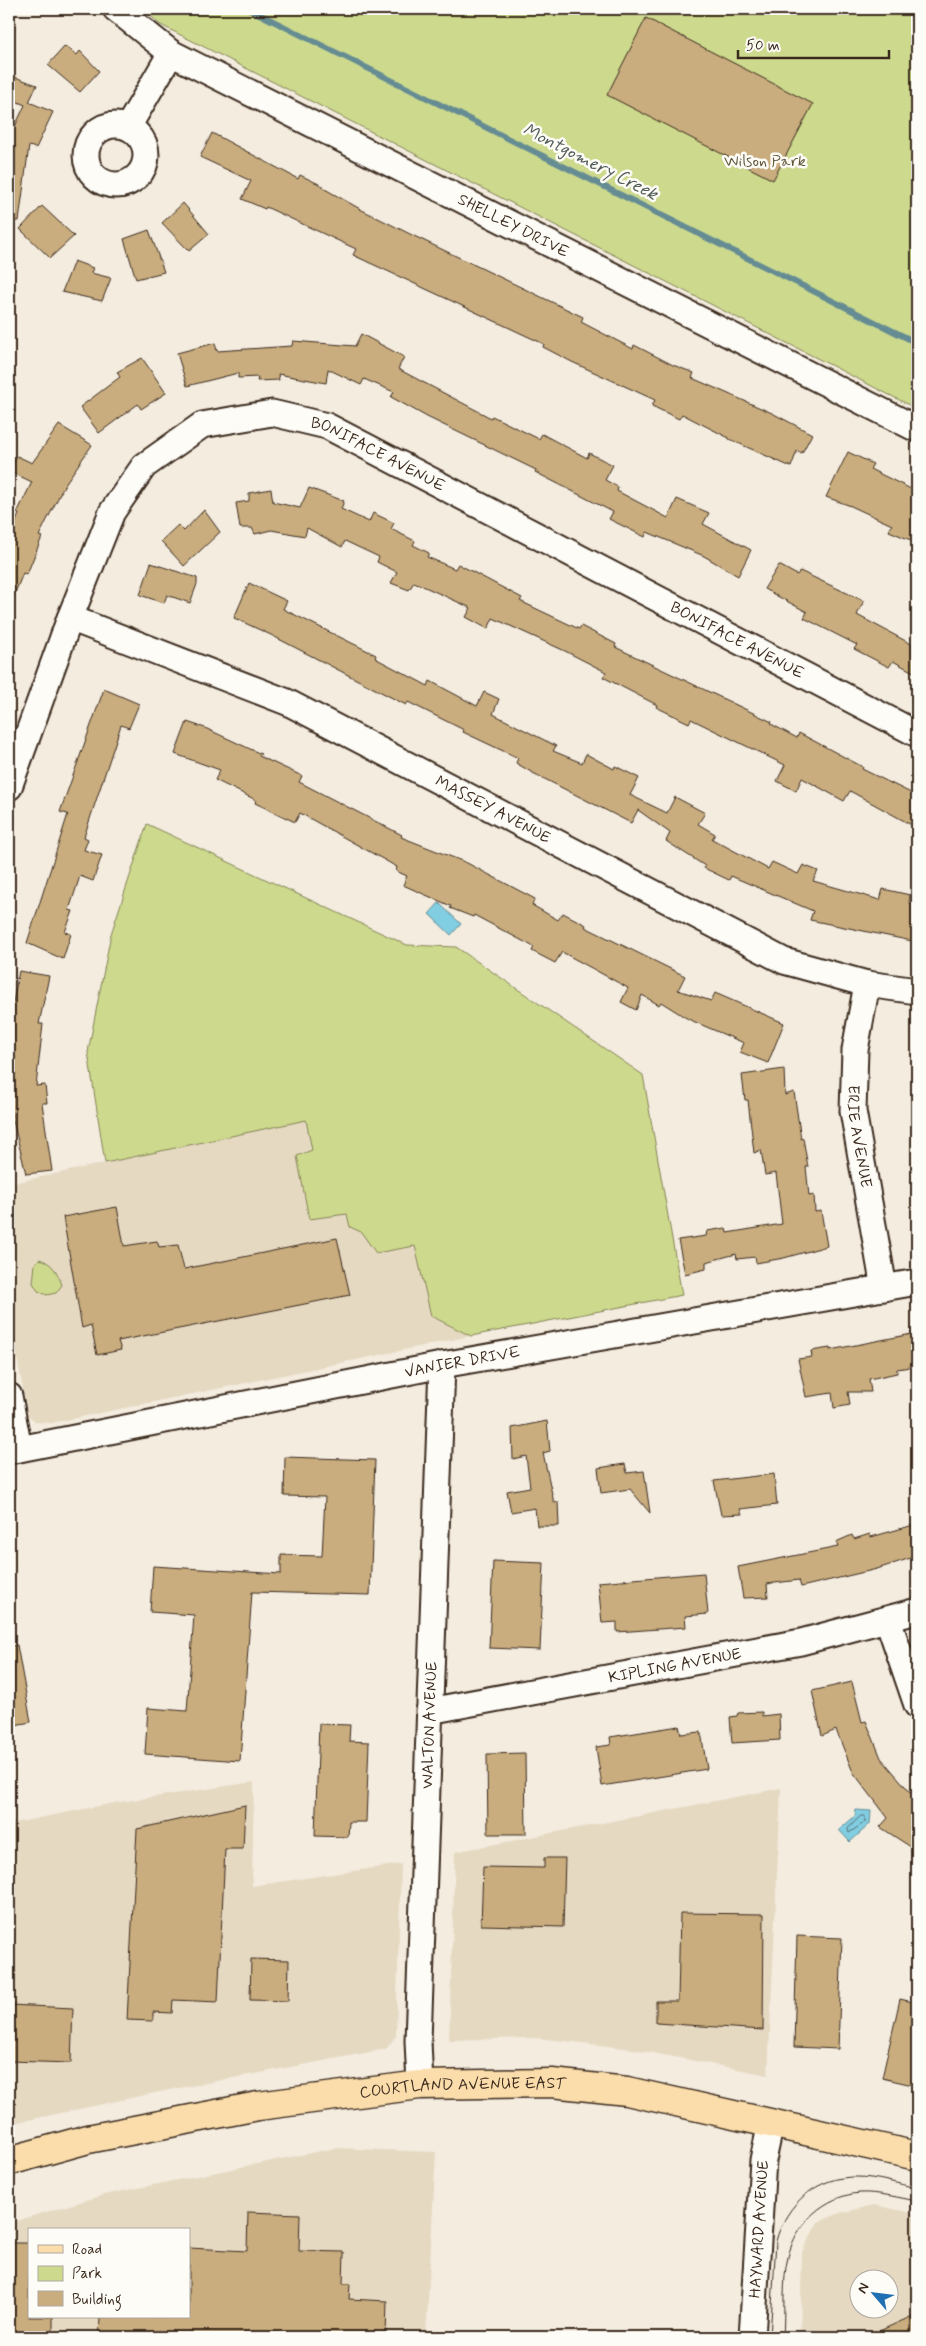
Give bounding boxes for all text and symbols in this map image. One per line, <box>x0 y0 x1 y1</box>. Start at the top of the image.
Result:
scale bar <box>738 28 890 60</box>
text: 50 m <box>746 36 780 56</box>
water label: Montgomery Creek <box>518 118 662 207</box>
park label: Wilson Park <box>724 151 806 172</box>
street label: SHELLEY DRIVE <box>454 189 573 262</box>
street label: BONIFACE AVENUE <box>309 412 449 496</box>
street label: BONIFACE AVENUE <box>667 597 808 684</box>
street label: MASSEY AVENUE <box>432 771 554 848</box>
street label: ERIE AVENUE <box>842 1085 877 1189</box>
street label: VANIER DRIVE <box>403 1341 522 1383</box>
street label: KIPLING AVENUE <box>607 1643 743 1688</box>
street label: WALTON AVENUE <box>416 1661 442 1789</box>
street label: COURTLAND AVENUE EAST <box>358 2072 568 2103</box>
street label: HAYWARD AVENUE <box>744 2160 773 2299</box>
legend <box>28 2228 190 2318</box>
text: Road <box>72 2240 102 2260</box>
text: Park <box>72 2264 102 2284</box>
north arrow <box>848 2268 898 2318</box>
text: N <box>853 2280 874 2297</box>
text: Building <box>72 2290 122 2311</box>

